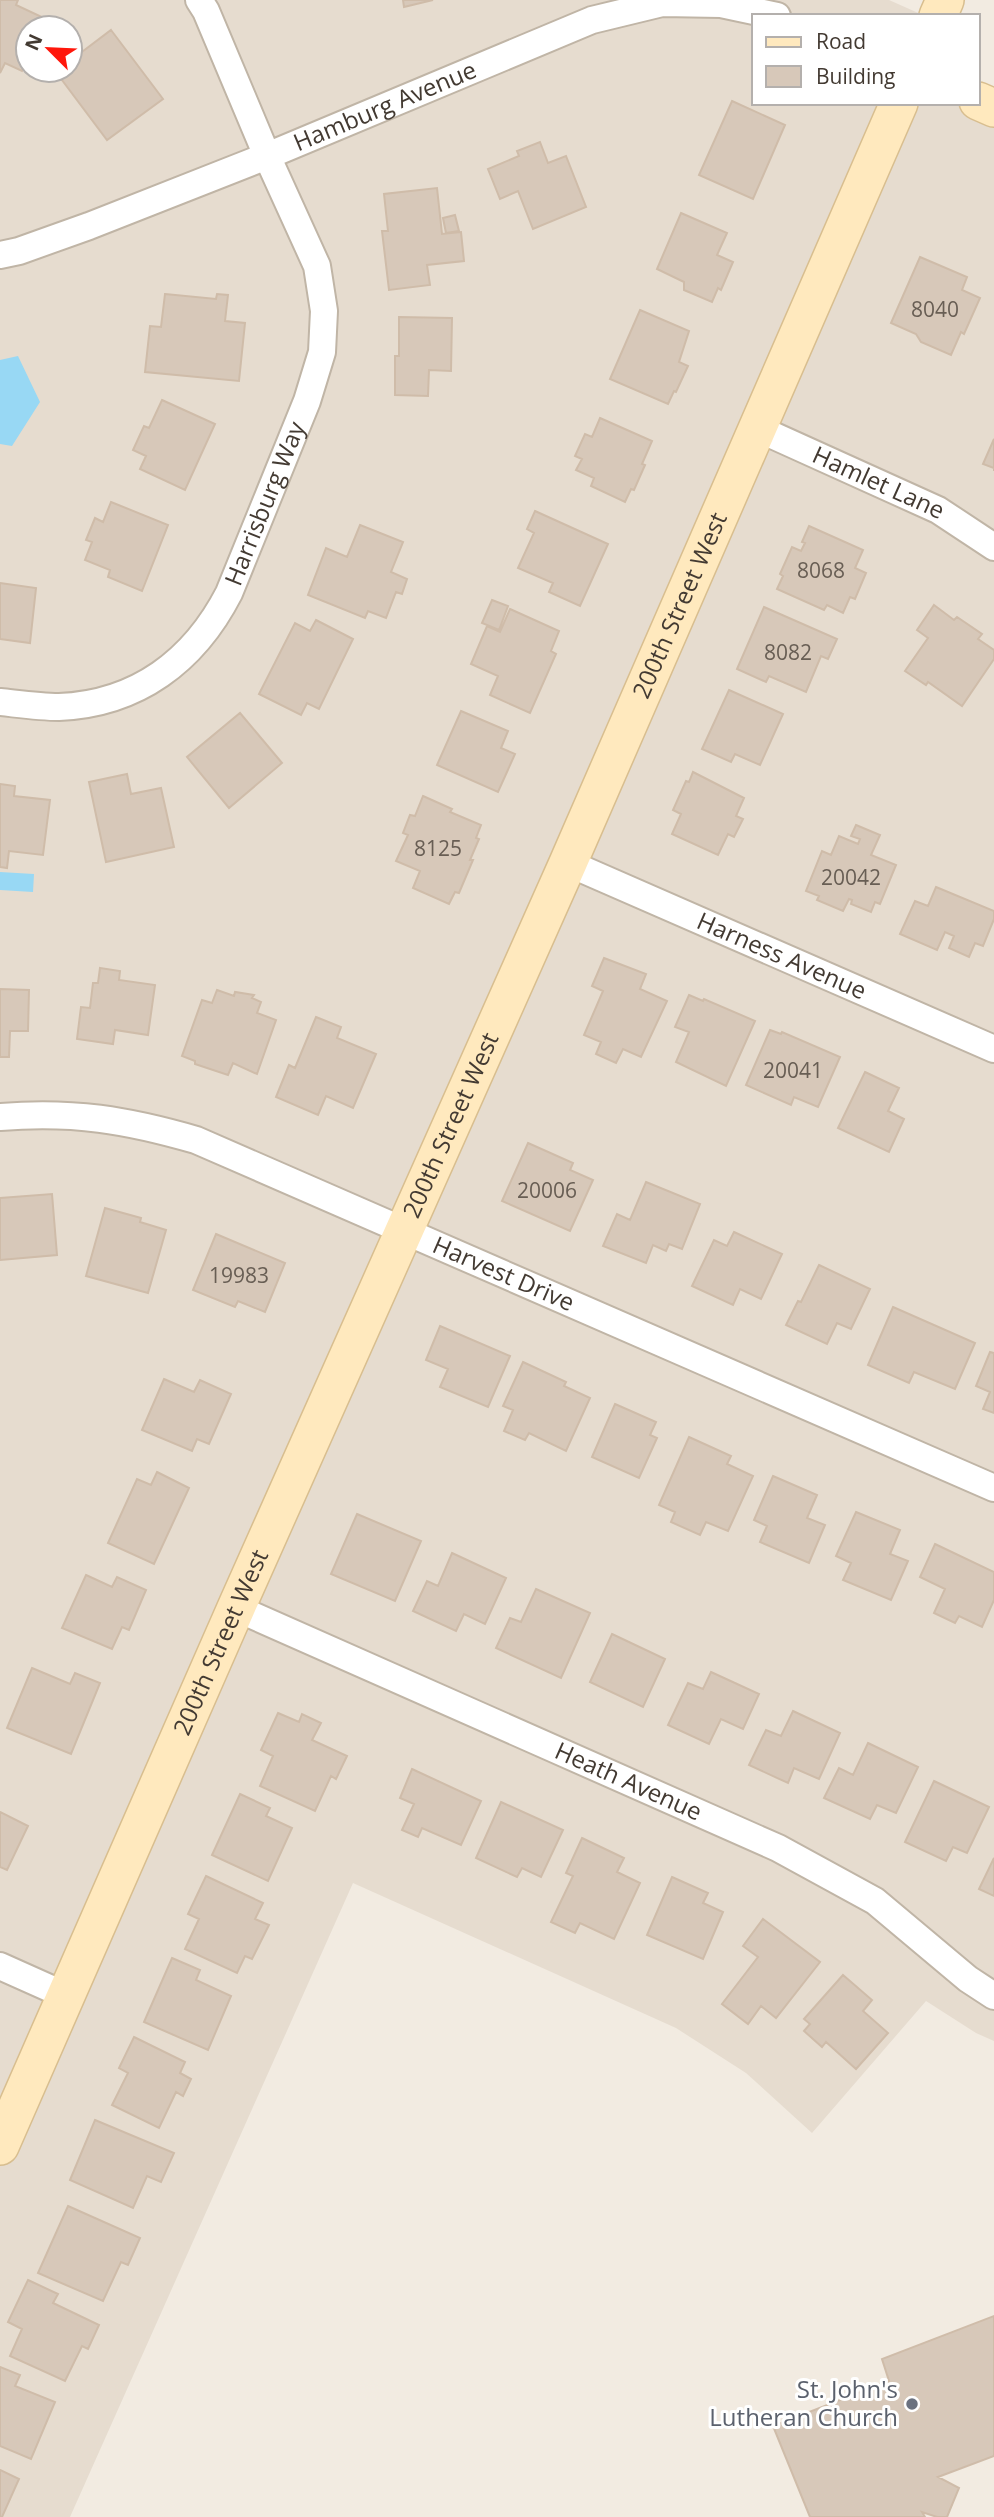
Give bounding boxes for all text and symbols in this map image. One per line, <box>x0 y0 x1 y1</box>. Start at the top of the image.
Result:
north arrow <box>14 14 84 84</box>
legend <box>752 14 980 105</box>
text: Road <box>816 27 866 55</box>
text: N <box>18 30 48 54</box>
street label: Hamburg Avenue <box>288 52 481 158</box>
text: Building <box>816 62 895 90</box>
house number: 8040 <box>911 295 959 323</box>
street label: Harrisburg Way <box>216 415 312 590</box>
street label: Hamlet Lane <box>808 437 950 526</box>
street label: 200th Street West <box>624 507 734 703</box>
house number: 8068 <box>797 556 845 584</box>
house number: 8082 <box>764 638 812 666</box>
house number: 8125 <box>414 834 462 862</box>
house number: 20042 <box>821 863 881 891</box>
street label: Harness Avenue <box>692 903 872 1006</box>
street label: 200th Street West <box>394 1027 505 1223</box>
house number: 20041 <box>763 1056 823 1084</box>
house number: 20006 <box>517 1176 577 1204</box>
street label: Harvest Drive <box>428 1227 580 1318</box>
house number: 19983 <box>209 1261 269 1289</box>
street label: 200th Street West <box>164 1544 275 1740</box>
street label: Heath Avenue <box>550 1733 708 1827</box>
place label: St. John's Lutheran Church <box>709 2372 898 2433</box>
marker: St. John's Lutheran Church <box>904 2396 920 2412</box>

